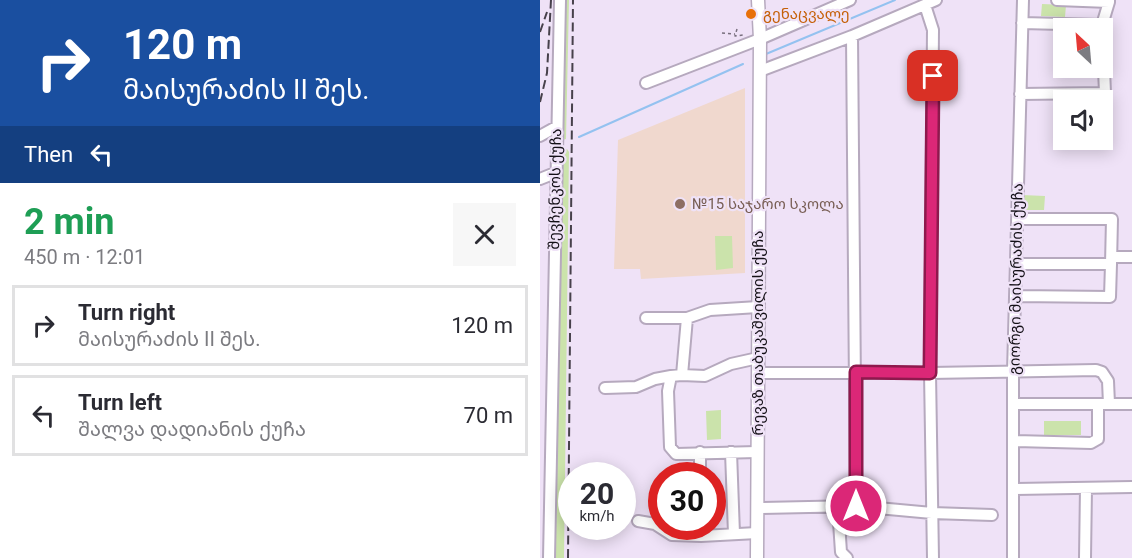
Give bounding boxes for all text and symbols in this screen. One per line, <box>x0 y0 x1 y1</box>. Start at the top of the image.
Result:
place label: გენაცვალე <box>763 5 850 23</box>
marker: გენაცვალე <box>744 7 758 21</box>
north arrow <box>1053 18 1113 78</box>
map controls <box>1053 18 1113 150</box>
text: 120 m <box>123 20 242 69</box>
icon: right <box>24 24 102 102</box>
pin <box>907 50 958 101</box>
icon: arrive <box>916 59 949 92</box>
text: მაისურაძის II შეს. <box>123 74 369 106</box>
button: sound <box>1053 90 1113 150</box>
street label: შევჩენკოს ქუჩა <box>545 128 565 250</box>
icon: left <box>85 138 118 171</box>
text: Then <box>24 142 73 167</box>
street label: გიორგი მაისურაძის ქუჩა <box>1005 183 1027 375</box>
place label: №15 საჯარო სკოლა <box>692 195 844 213</box>
marker: №15 საჯარო სკოლა <box>673 197 687 211</box>
text: 2 min <box>24 201 115 243</box>
button: close <box>453 203 516 266</box>
street label: რევაზ თაბუკაშვილის ქუჩა <box>749 231 767 435</box>
text: 450 m · 12:01 <box>24 245 145 269</box>
text: Turn right <box>78 300 175 325</box>
icon: right <box>27 309 60 342</box>
text: 120 m <box>451 313 513 338</box>
text: მაისურაძის II შეს. <box>78 327 260 351</box>
text: Turn left <box>78 390 162 415</box>
icon: left <box>27 399 60 432</box>
text: 70 m <box>464 403 513 428</box>
text: შალვა დადიანის ქუჩა <box>78 417 306 441</box>
speed limit sign: 30 <box>648 462 726 540</box>
position arrow <box>824 474 888 538</box>
text: 20 <box>580 476 614 511</box>
text: km/h <box>579 507 615 525</box>

